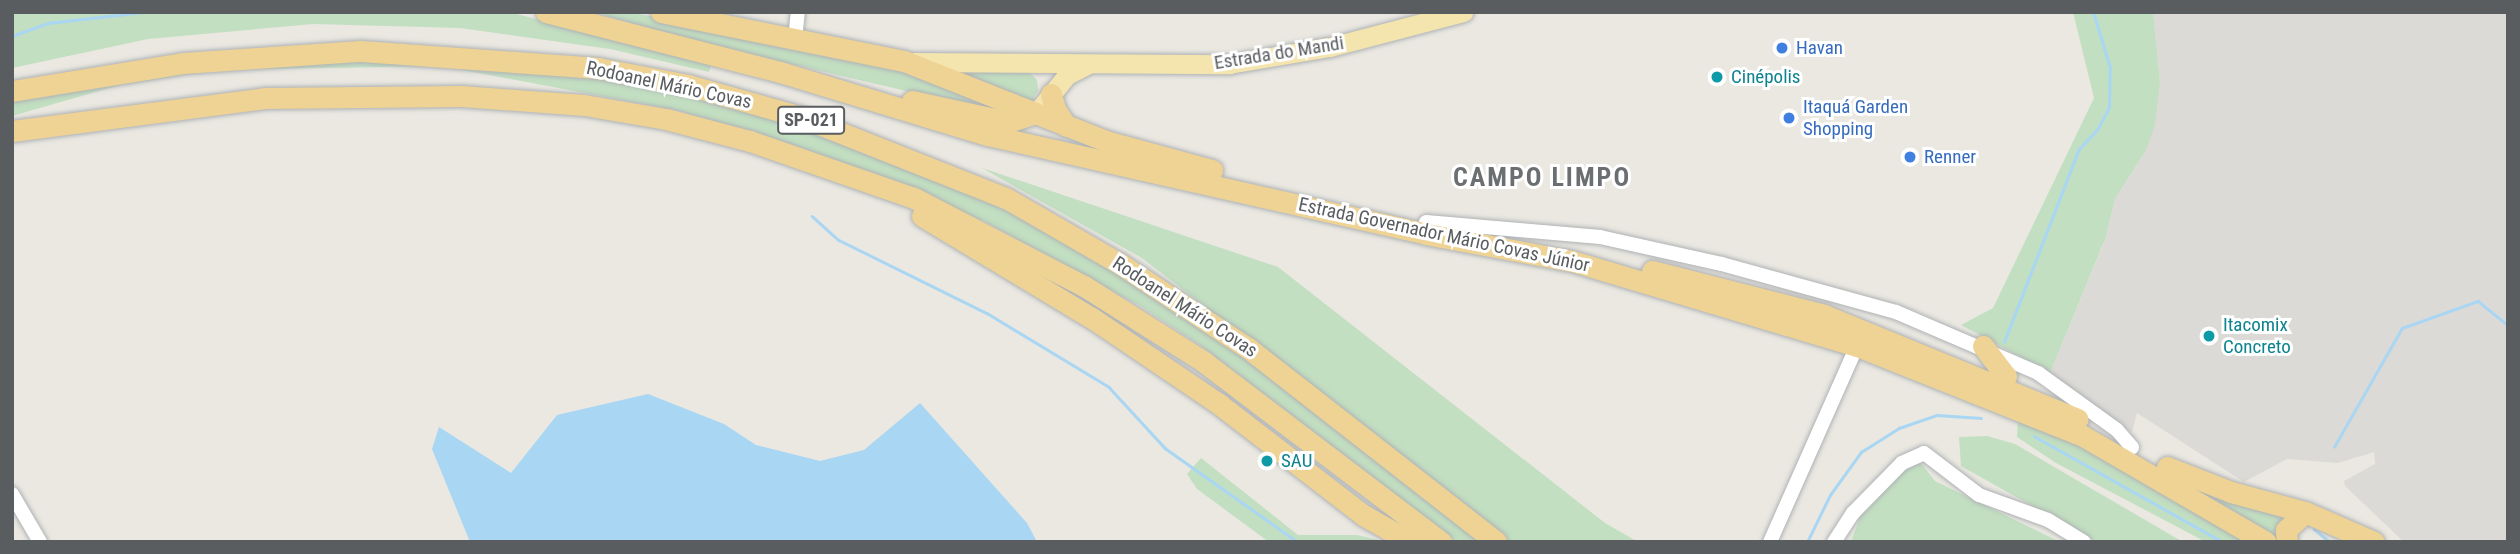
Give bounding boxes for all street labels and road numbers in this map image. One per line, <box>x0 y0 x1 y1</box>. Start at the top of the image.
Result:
street label: Estrada do Mandi <box>1213 32 1345 74</box>
street label: Rodoanel Mário Covas <box>584 56 754 114</box>
road number: SP-021 <box>776 106 846 134</box>
street label: Estrada Governador Mário Covas Júnior <box>1296 193 1592 277</box>
street label: Rodoanel Mário Covas <box>1108 252 1262 362</box>

